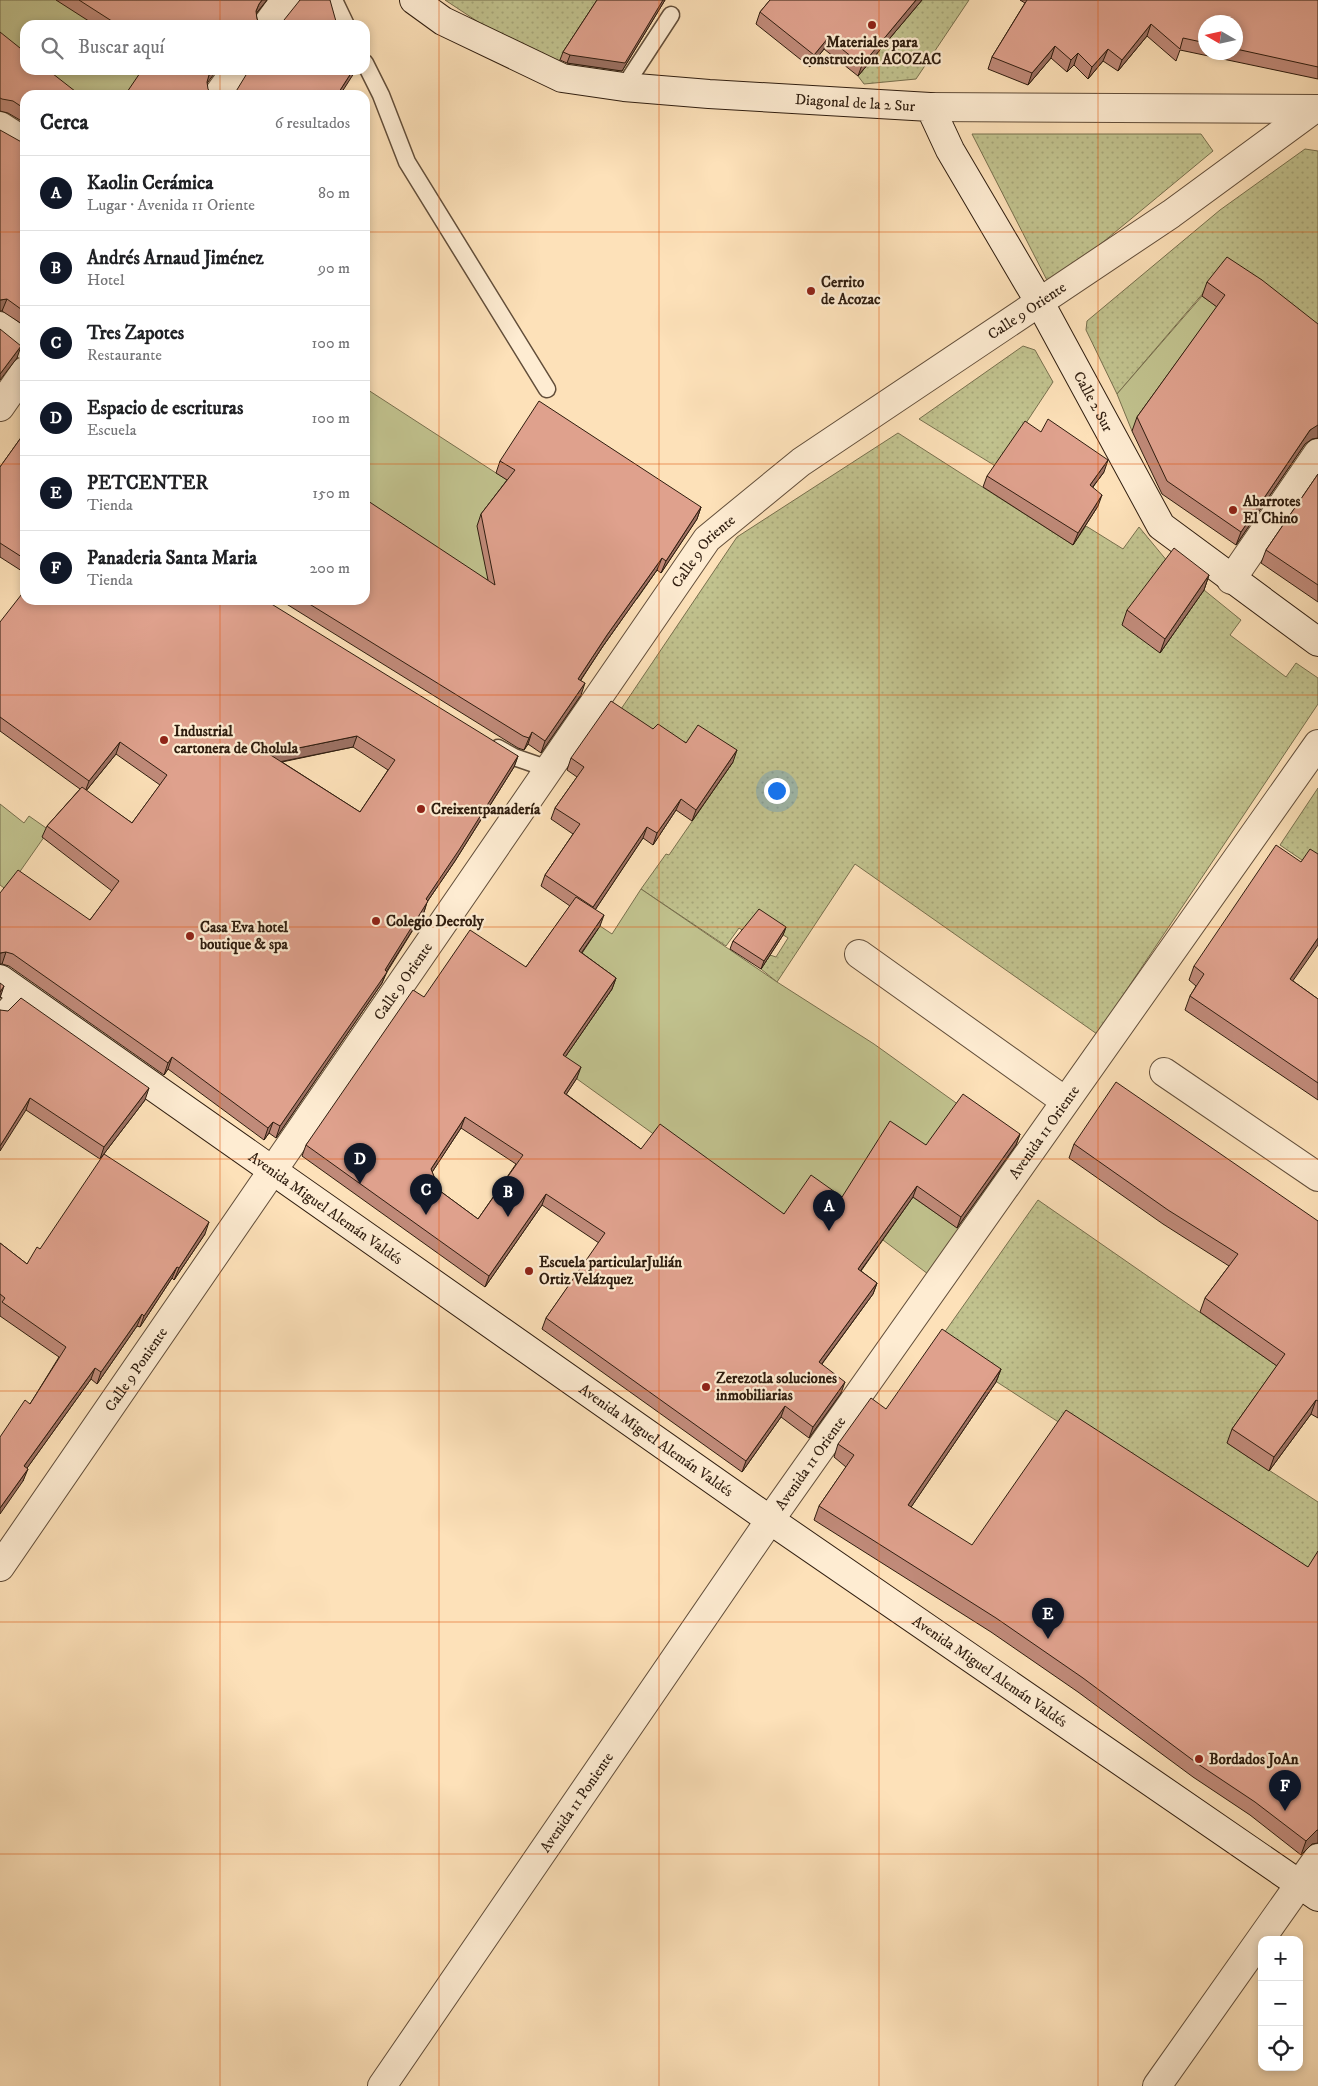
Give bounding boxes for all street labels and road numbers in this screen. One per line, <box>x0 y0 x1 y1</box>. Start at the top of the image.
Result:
street label: Diagonal de la 2 Sur <box>794 90 916 116</box>
street label: Calle 9 Oriente <box>984 278 1070 344</box>
street label: Calle 2 Sur <box>1069 368 1118 435</box>
street label: Calle 9 Oriente <box>667 510 739 591</box>
street label: Calle 9 Oriente <box>369 938 436 1024</box>
street label: Avenida 11 Oriente <box>1004 1082 1083 1183</box>
street label: Avenida Miguel Alemán Valdés <box>245 1147 406 1269</box>
street label: Calle 9 Poniente <box>100 1324 172 1415</box>
street label: Avenida Miguel Alemán Valdés <box>575 1379 737 1501</box>
street label: Avenida 11 Oriente <box>771 1412 850 1514</box>
street label: Avenida Miguel Alemán Valdés <box>909 1611 1071 1731</box>
street label: Avenida 11 Poniente <box>535 1748 618 1856</box>

